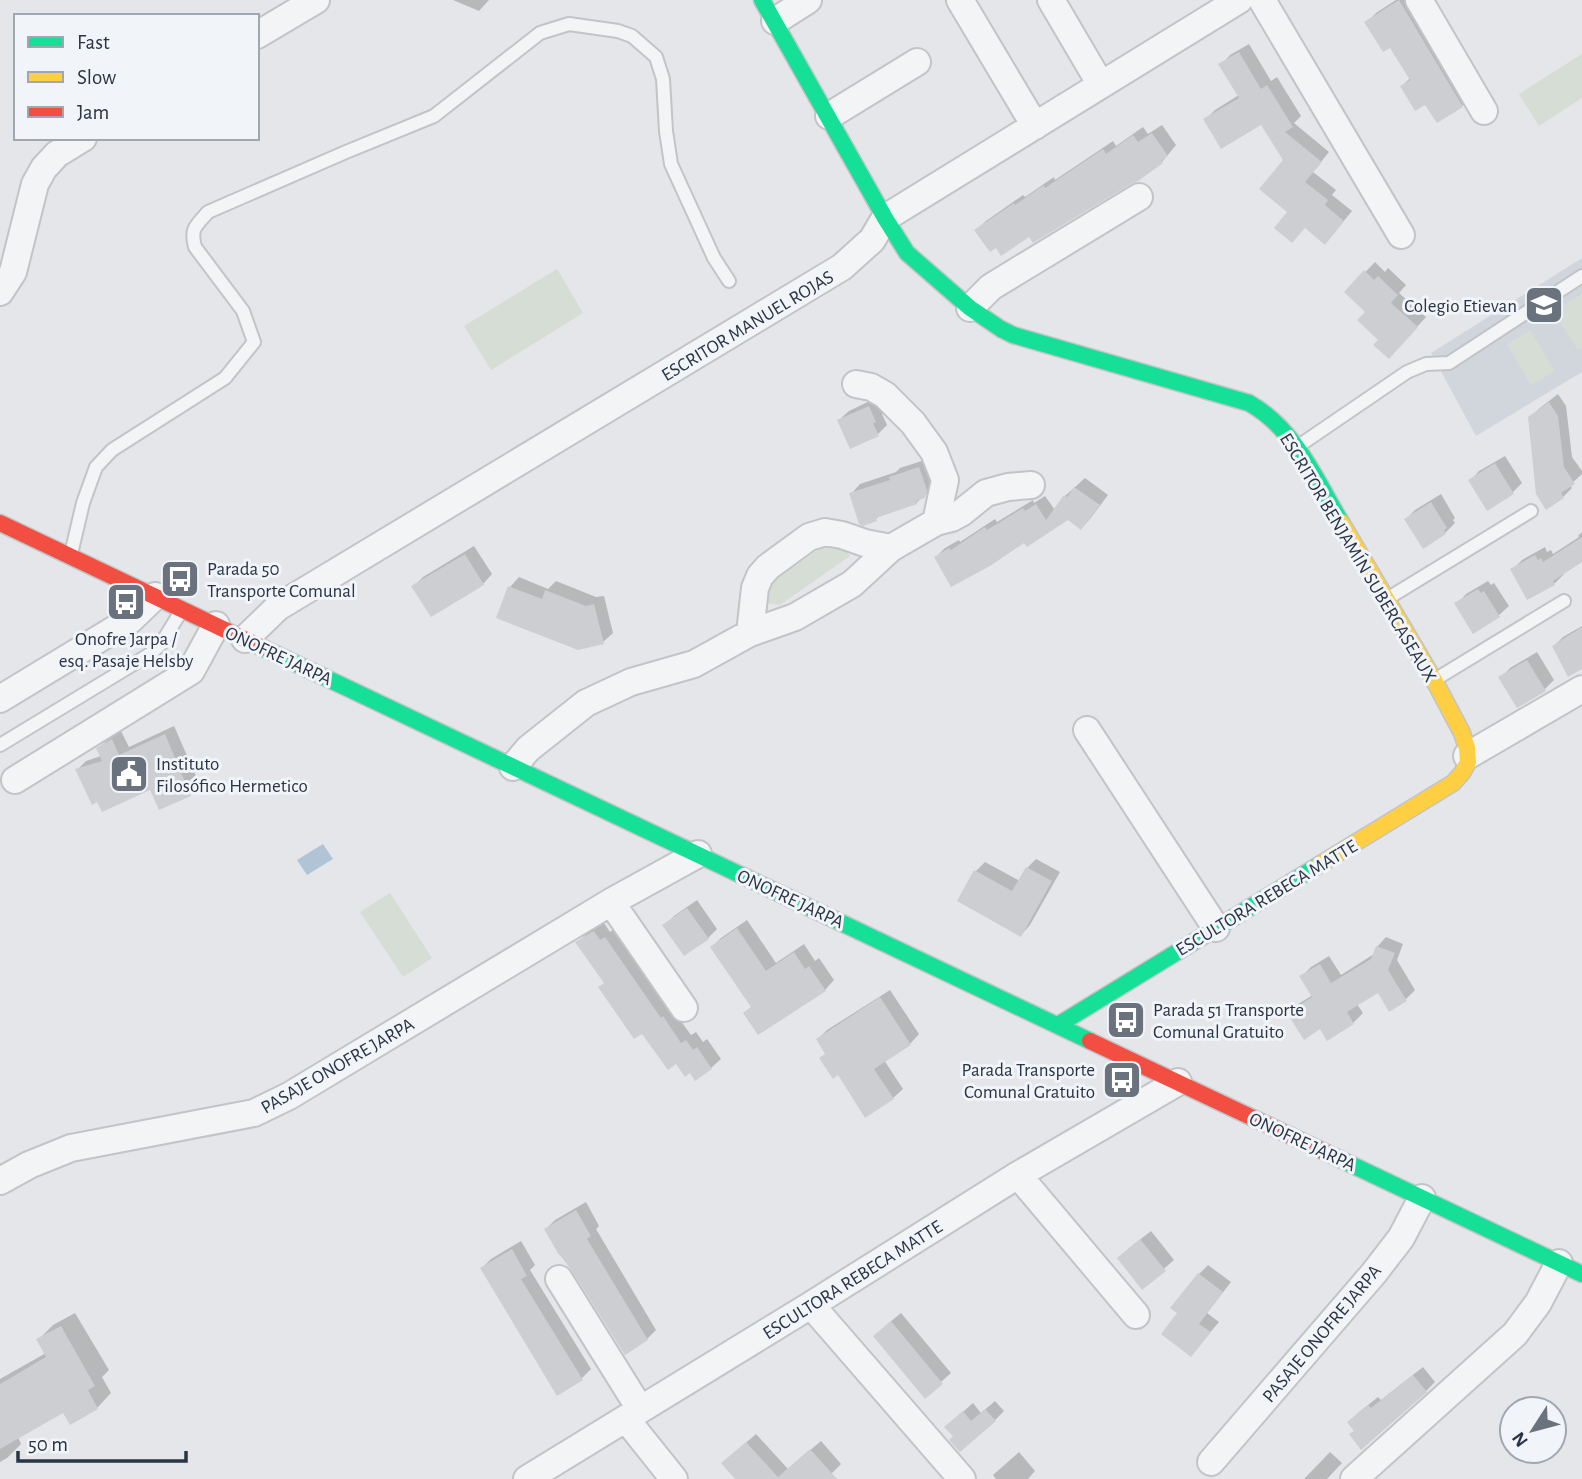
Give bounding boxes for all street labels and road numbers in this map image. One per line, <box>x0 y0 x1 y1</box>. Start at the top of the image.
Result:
street label: ESCRITOR MANUEL ROJAS <box>658 267 837 385</box>
street label: ESCRITOR BENJAMÍN SUBERCASEAUX <box>1276 429 1441 685</box>
street label: ONOFRE JARPA <box>222 623 335 689</box>
street label: ESCULTORA REBECA MATTE <box>1173 837 1361 960</box>
street label: ONOFRE JARPA <box>734 866 847 932</box>
street label: PASAJE ONOFRE JARPA <box>258 1015 418 1118</box>
street label: ONOFRE JARPA <box>1246 1109 1359 1175</box>
street label: ESCULTORA REBECA MATTE <box>760 1217 946 1343</box>
street label: PASAJE ONOFRE JARPA <box>1259 1261 1385 1406</box>

